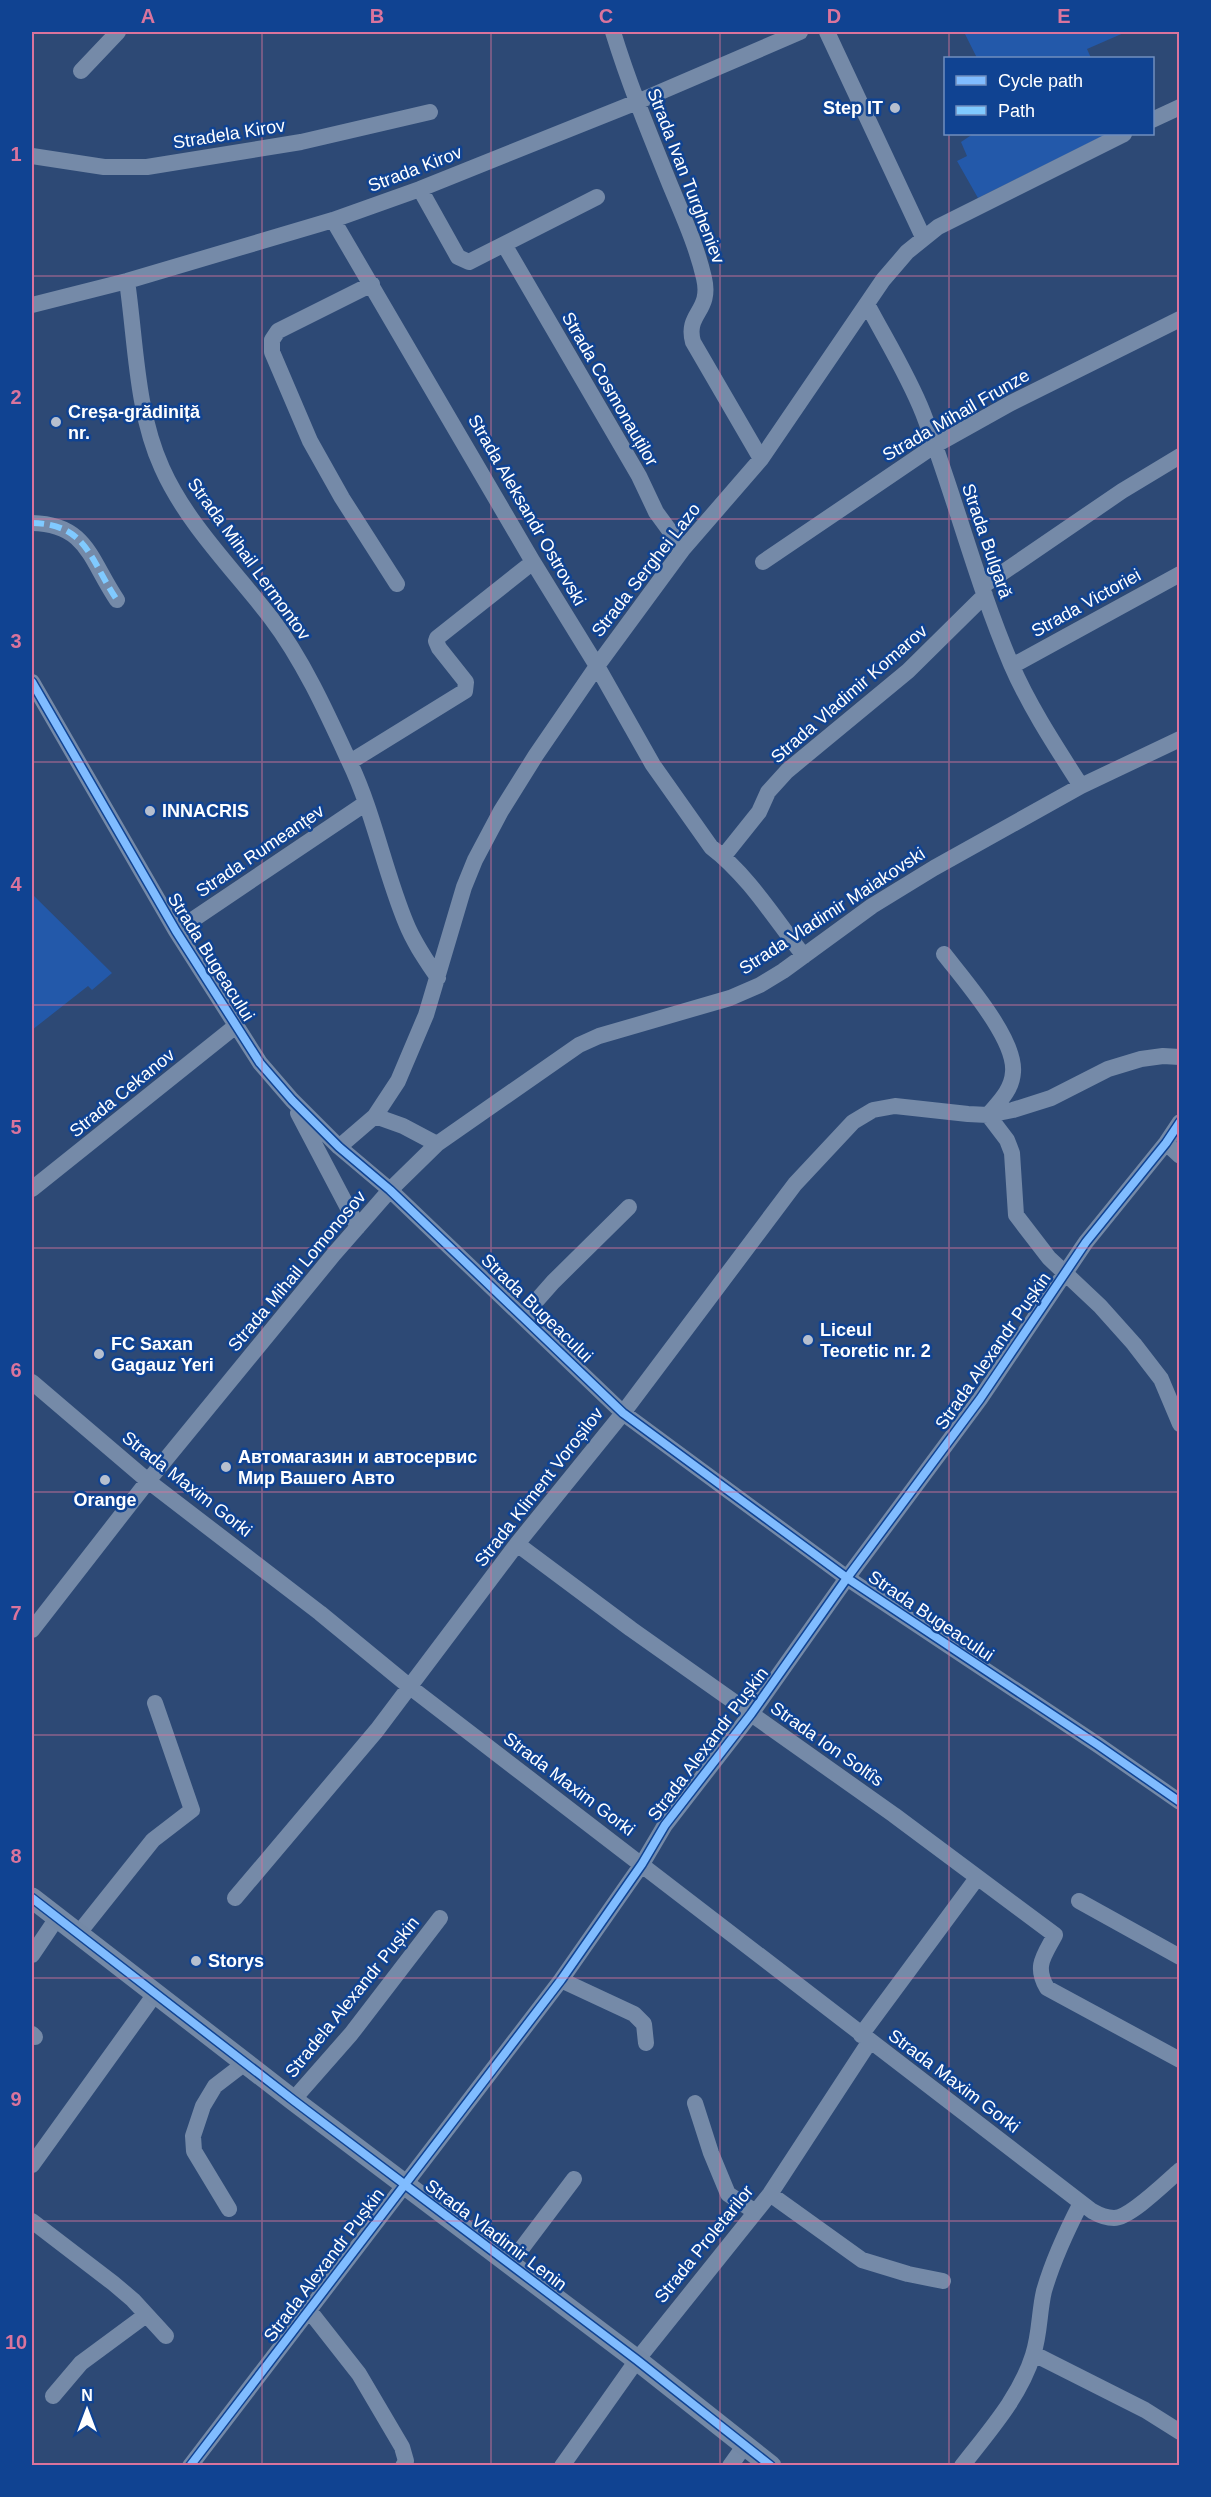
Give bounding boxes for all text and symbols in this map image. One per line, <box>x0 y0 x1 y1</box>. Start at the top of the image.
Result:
text: A <box>141 5 155 27</box>
text: B <box>370 5 384 27</box>
text: C <box>599 5 613 27</box>
text: D <box>827 5 841 27</box>
text: E <box>1057 5 1071 27</box>
legend <box>944 57 1154 135</box>
text: Cycle path <box>998 71 1083 91</box>
street label: Strada Ivan Turgheniev <box>643 86 729 266</box>
place label: Step IT <box>823 98 883 118</box>
marker: Step IT <box>888 101 902 115</box>
text: Path <box>998 101 1035 121</box>
street label: Stradela Kirov <box>172 115 286 153</box>
street label: Strada Kirov <box>365 142 465 196</box>
text: 1 <box>10 143 22 165</box>
street label: Strada Cosmonauților <box>558 309 662 469</box>
street label: Strada Mihail Frunze <box>879 365 1033 465</box>
text: 2 <box>10 386 22 408</box>
place label: Creșa-grădiniță nr. <box>68 402 201 443</box>
street label: Strada Aleksandr Ostrovski <box>464 411 590 609</box>
marker: Creșa-grădiniță nr. <box>49 415 63 429</box>
street label: Strada Mihail Lermontov <box>184 474 314 644</box>
street label: Strada Bulgară <box>958 481 1016 602</box>
street label: Strada Serghei Lazo <box>588 499 704 641</box>
street label: Strada Victoriei <box>1028 565 1144 641</box>
street label: Strada Vladimir Komarov <box>767 621 931 767</box>
text: 3 <box>10 630 22 652</box>
place label: INNACRIS <box>162 801 249 821</box>
street label: Strada Rumeanțev <box>192 801 328 901</box>
marker: INNACRIS <box>143 804 157 818</box>
street label: Strada Vladimir Maiakovski <box>736 843 928 979</box>
text: 4 <box>10 873 22 895</box>
street label: Strada Bugeacului <box>164 889 258 1025</box>
street label: Strada Cekanov <box>66 1045 178 1141</box>
text: 5 <box>10 1116 22 1138</box>
street label: Strada Mihail Lomonosov <box>224 1187 370 1355</box>
street label: Strada Bugeacului <box>477 1250 597 1366</box>
street label: Strada Alexandr Pușkin <box>931 1269 1055 1433</box>
place label: Liceul Teoretic nr. 2 <box>820 1320 931 1361</box>
marker: Liceul Teoretic nr. 2 <box>801 1333 815 1347</box>
place label: FC Saxan Gagauz Yeri <box>111 1334 214 1375</box>
marker: FC Saxan Gagauz Yeri <box>92 1347 106 1361</box>
text: 6 <box>10 1359 22 1381</box>
street label: Strada Kliment Voroșilov <box>471 1404 607 1570</box>
street label: Strada Maxim Gorki <box>118 1427 256 1541</box>
place label: Автомагазин и автосервис Мир Вашего Авто <box>238 1447 477 1488</box>
marker: Автомагазин и автосервис Мир Вашего Авто <box>219 1460 233 1474</box>
marker: Orange <box>98 1473 112 1487</box>
place label: Orange <box>73 1490 137 1510</box>
street label: Strada Bugeacului <box>864 1567 998 1665</box>
text: 7 <box>10 1602 22 1624</box>
street label: Strada Alexandr Pușkin <box>644 1663 772 1825</box>
street label: Strada Ion Soltîs <box>767 1698 887 1790</box>
street label: Strada Maxim Gorki <box>499 1728 639 1840</box>
text: 8 <box>10 1845 22 1867</box>
street label: Stradela Alexandr Pușkin <box>281 1913 423 2081</box>
place label: Storys <box>208 1951 264 1971</box>
marker: Storys <box>189 1954 203 1968</box>
street label: Strada Maxim Gorki <box>884 2025 1024 2137</box>
text: 9 <box>10 2088 22 2110</box>
street label: Strada Vladimir Lenin <box>421 2175 571 2295</box>
street label: Strada Proletarilor <box>651 2181 757 2307</box>
street label: Strada Alexandr Pușkin <box>260 2184 388 2346</box>
text: 10 <box>5 2331 27 2353</box>
north arrow <box>57 2380 117 2440</box>
text: N <box>81 2387 93 2404</box>

